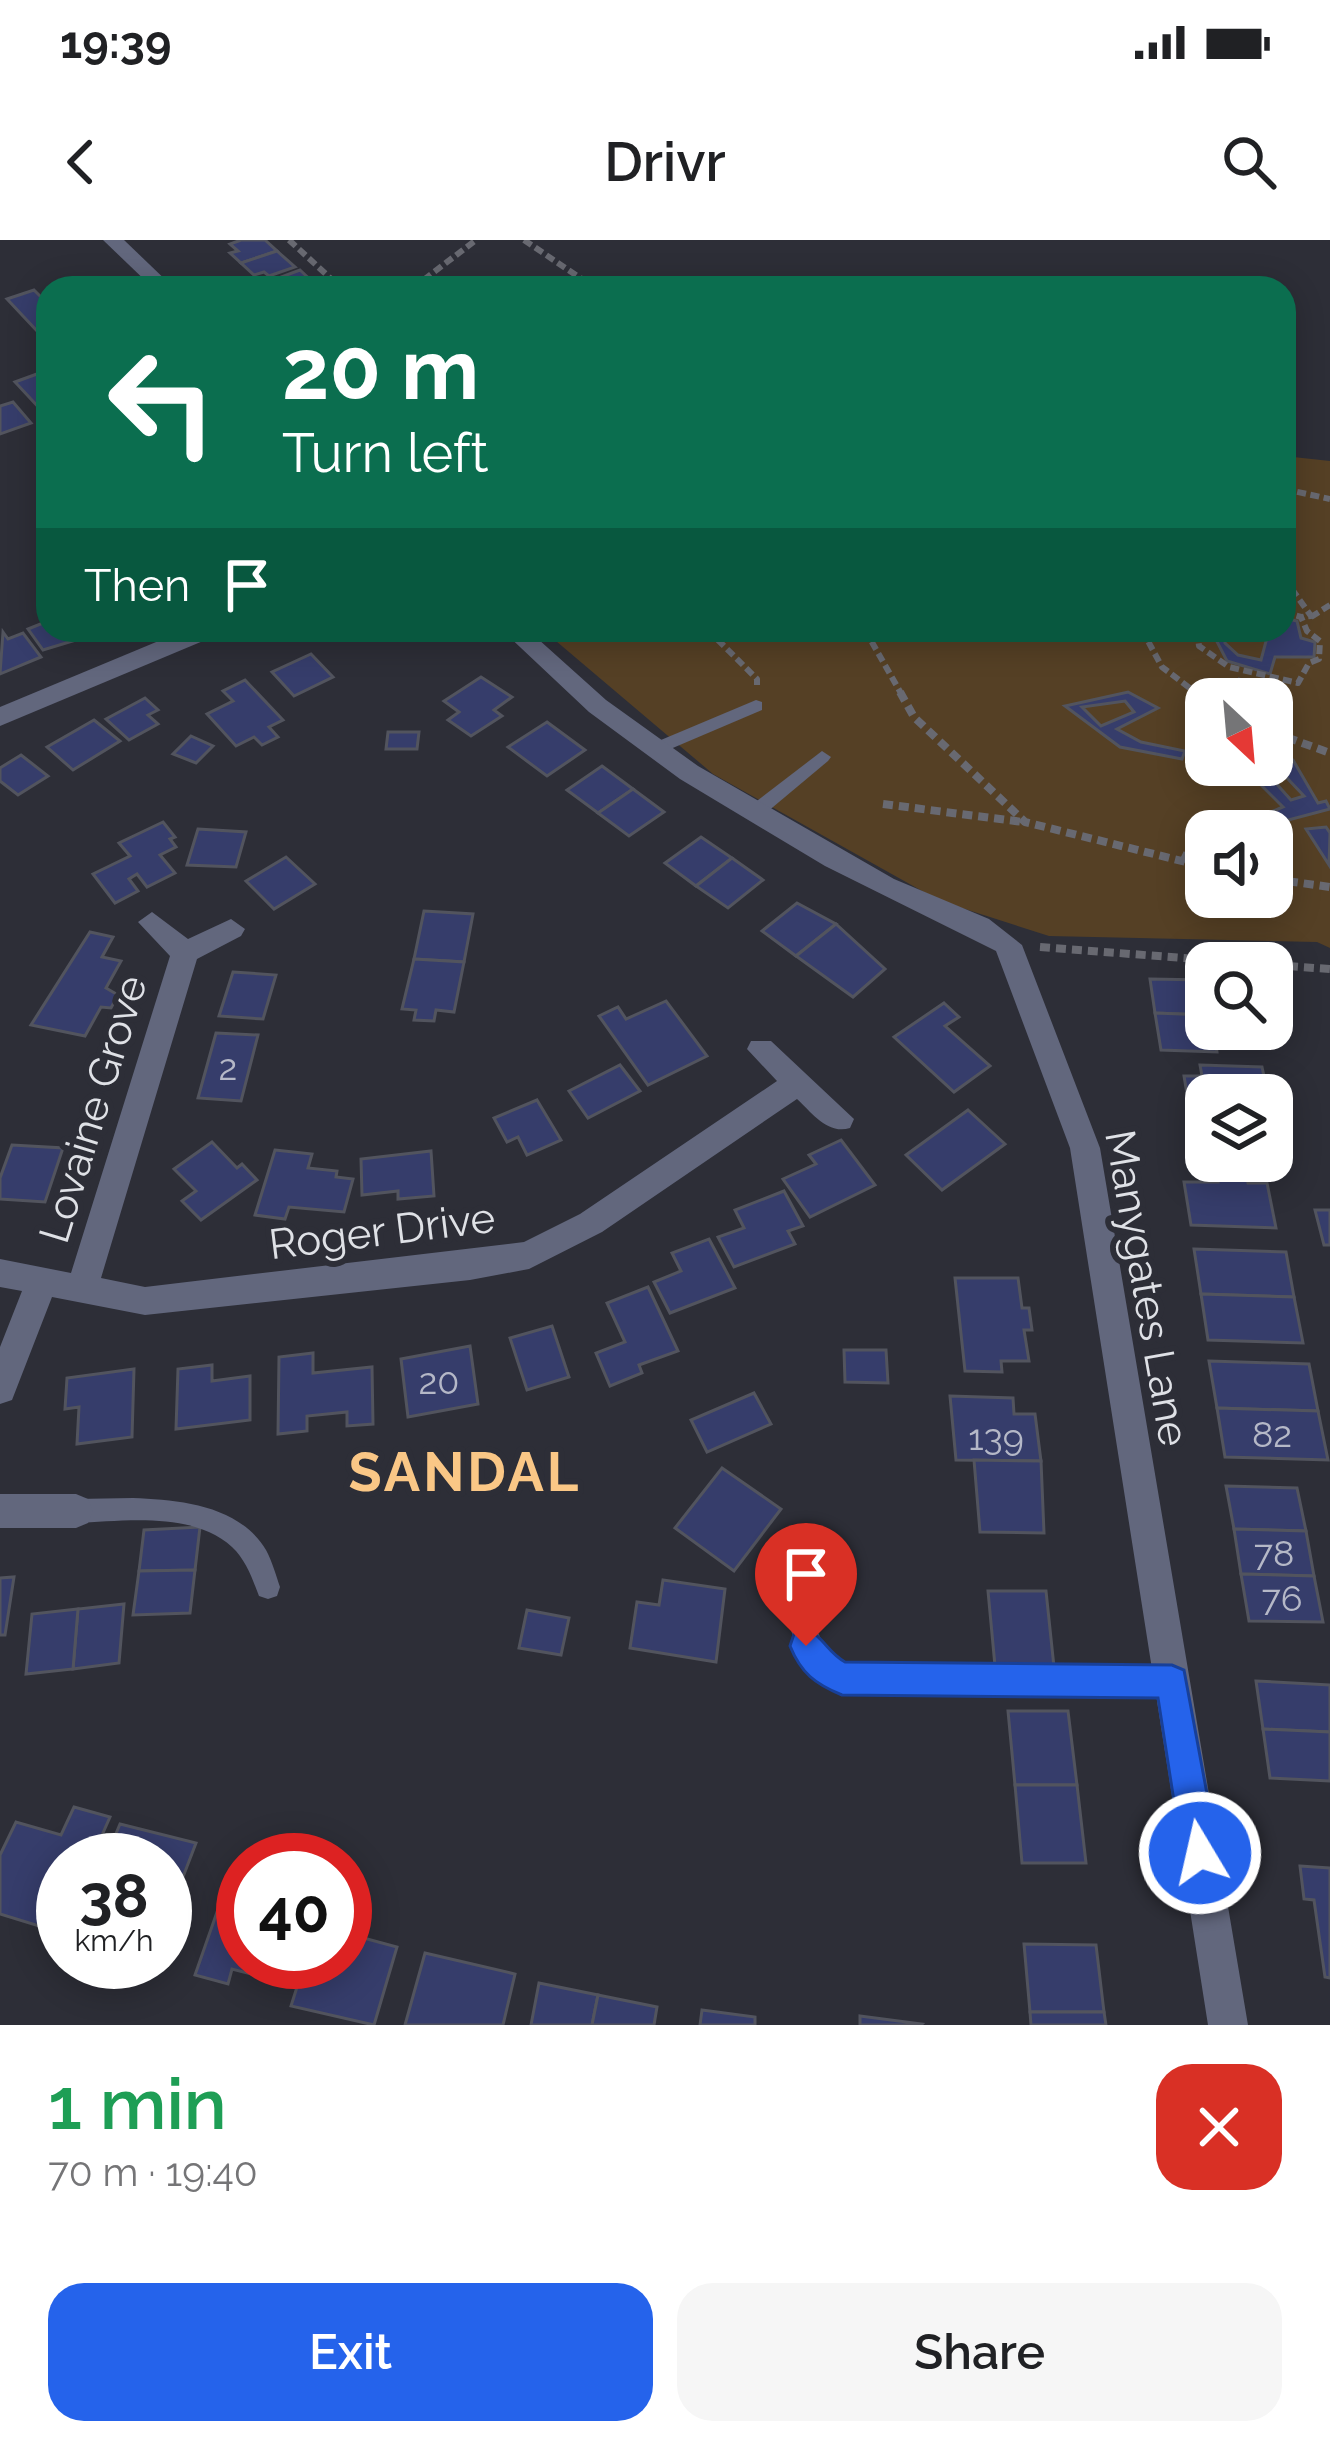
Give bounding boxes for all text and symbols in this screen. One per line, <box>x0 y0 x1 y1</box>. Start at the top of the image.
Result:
text: 19:39 <box>60 16 171 69</box>
icon: back <box>48 129 114 195</box>
icon: search <box>1216 129 1282 195</box>
text: Drivr <box>604 130 726 194</box>
text: 20 m <box>282 320 479 419</box>
icon: left <box>84 324 240 480</box>
text: Turn left <box>282 421 489 485</box>
icon: arrive <box>214 552 280 618</box>
text: Then <box>84 559 190 612</box>
north arrow <box>1185 678 1293 786</box>
map controls <box>1185 678 1293 1182</box>
button: sound <box>1185 810 1293 918</box>
button: search <box>1185 942 1293 1050</box>
street label: Lovaine Grove <box>29 970 157 1248</box>
house number: 2 <box>219 1046 237 1088</box>
button: layers <box>1185 1074 1293 1182</box>
street label: Manygates Lane <box>1095 1126 1199 1450</box>
street label: Roger Drive <box>266 1193 498 1269</box>
house number: 20 <box>419 1360 459 1402</box>
house number: 82 <box>1252 1413 1292 1455</box>
house number: 139 <box>968 1416 1024 1458</box>
district label: SANDAL <box>349 1440 581 1504</box>
pin <box>755 1523 857 1646</box>
house number: 78 <box>1254 1532 1294 1574</box>
icon: arrive <box>773 1541 839 1607</box>
house number: 76 <box>1262 1577 1302 1619</box>
position arrow <box>1137 1790 1263 1916</box>
speed limit sign: 40 <box>216 1833 372 1989</box>
text: 38 <box>79 1861 149 1931</box>
text: km/h <box>74 1923 154 1958</box>
text: 1 min <box>48 2061 227 2146</box>
button: close <box>1156 2064 1282 2190</box>
text: 70 m · 19:40 <box>48 2149 258 2195</box>
button: Exit <box>48 2283 653 2421</box>
button: Share <box>677 2283 1282 2421</box>

